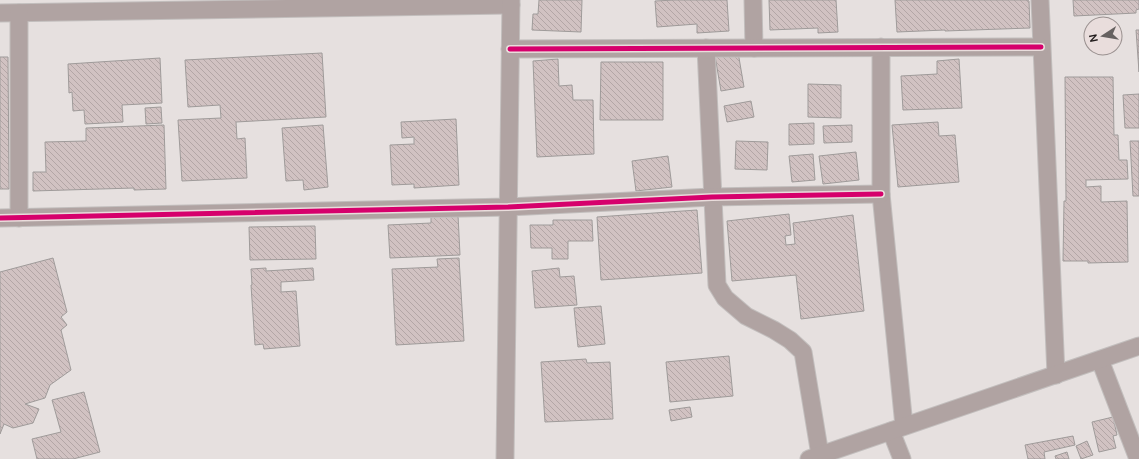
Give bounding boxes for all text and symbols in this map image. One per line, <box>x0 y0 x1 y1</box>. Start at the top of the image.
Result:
north arrow <box>1083 16 1123 56</box>
text: N <box>1086 33 1101 43</box>

